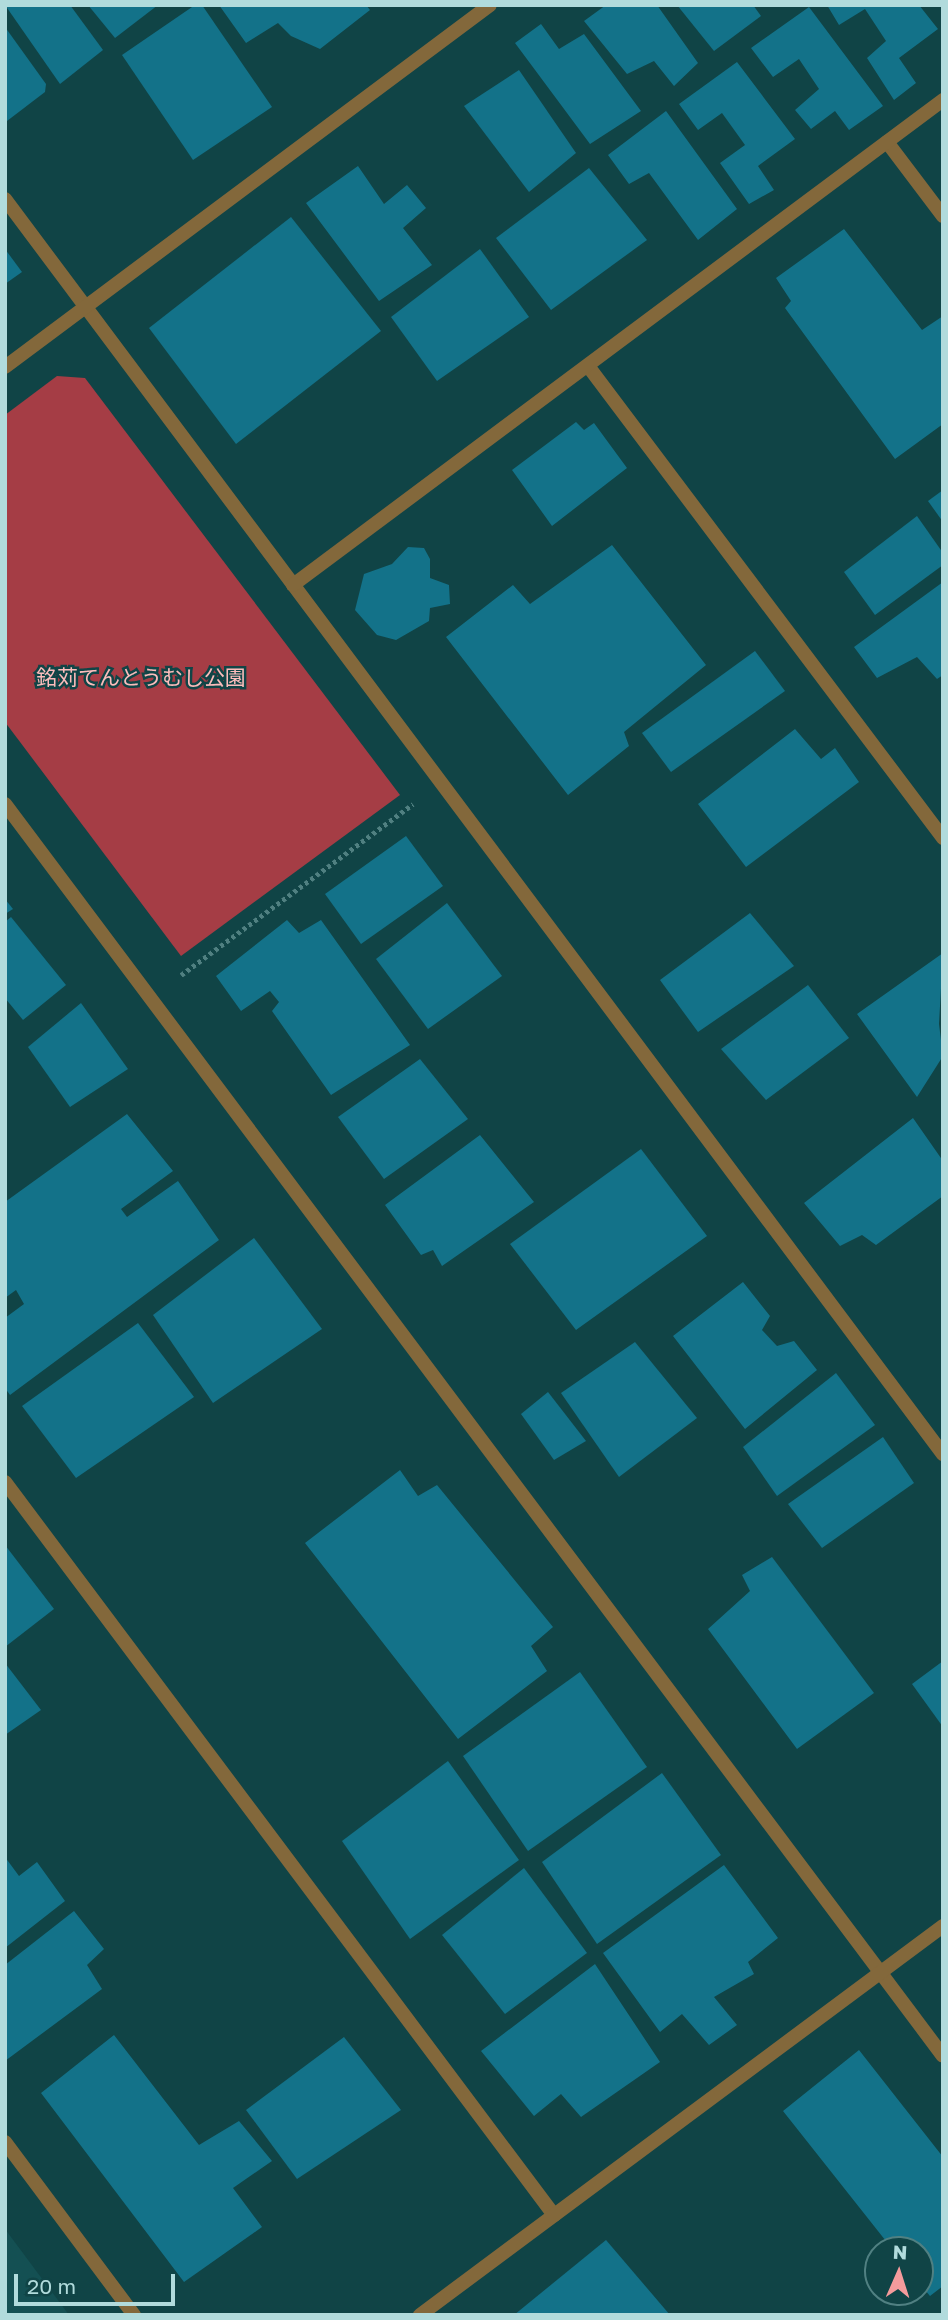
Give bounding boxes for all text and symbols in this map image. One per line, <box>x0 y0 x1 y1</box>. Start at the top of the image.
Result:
park label: 銘苅てんとうむし公園 <box>36 664 246 690</box>
north arrow <box>864 2236 934 2306</box>
text: N <box>892 2240 908 2263</box>
scale bar <box>18 2260 178 2304</box>
text: 20 m <box>27 2273 76 2299</box>

